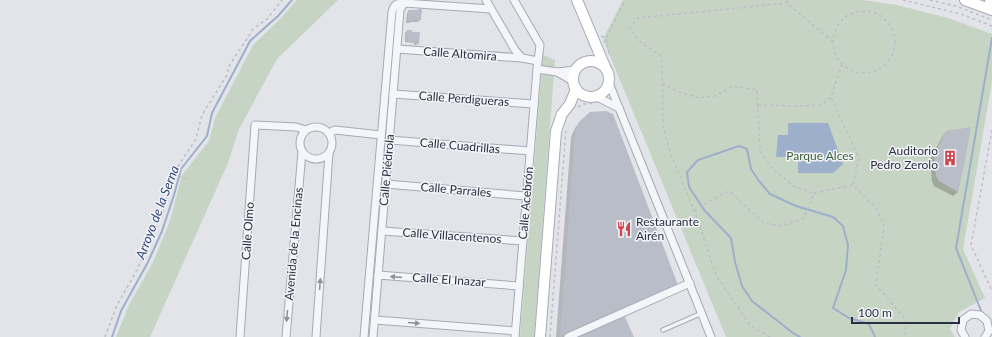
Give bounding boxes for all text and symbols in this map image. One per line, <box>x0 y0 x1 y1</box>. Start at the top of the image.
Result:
street label: Calle Altomira <box>423 43 497 64</box>
street label: Calle Perdigueras <box>418 88 510 109</box>
street label: Calle Piédrola <box>376 133 397 206</box>
street label: Calle Cuadrillas <box>419 135 501 156</box>
place label: Auditorio Pedro Zerolo <box>870 143 938 172</box>
park label: Parque Alces <box>786 148 854 163</box>
building icon: Auditorio Pedro Zerolo <box>941 149 959 167</box>
water label: Arroyo de la Serna <box>131 163 182 262</box>
street label: Calle Acebrón <box>515 166 536 240</box>
street label: Calle Parrales <box>420 179 492 200</box>
street label: Avenida de la Encinas <box>281 187 306 301</box>
street label: Calle Olmo <box>238 201 257 260</box>
place label: Restaurante Airén <box>636 214 699 243</box>
restaurant icon: Restaurante Airén <box>615 220 633 238</box>
street label: Calle Villacentenos <box>402 225 502 246</box>
street label: Calle El Inazar <box>412 269 487 290</box>
one-way arrow <box>390 273 403 280</box>
one-way arrow <box>316 278 323 290</box>
scale bar <box>852 299 959 325</box>
text: 100 m <box>858 305 892 320</box>
one-way arrow <box>284 310 291 322</box>
one-way arrow <box>408 320 420 326</box>

